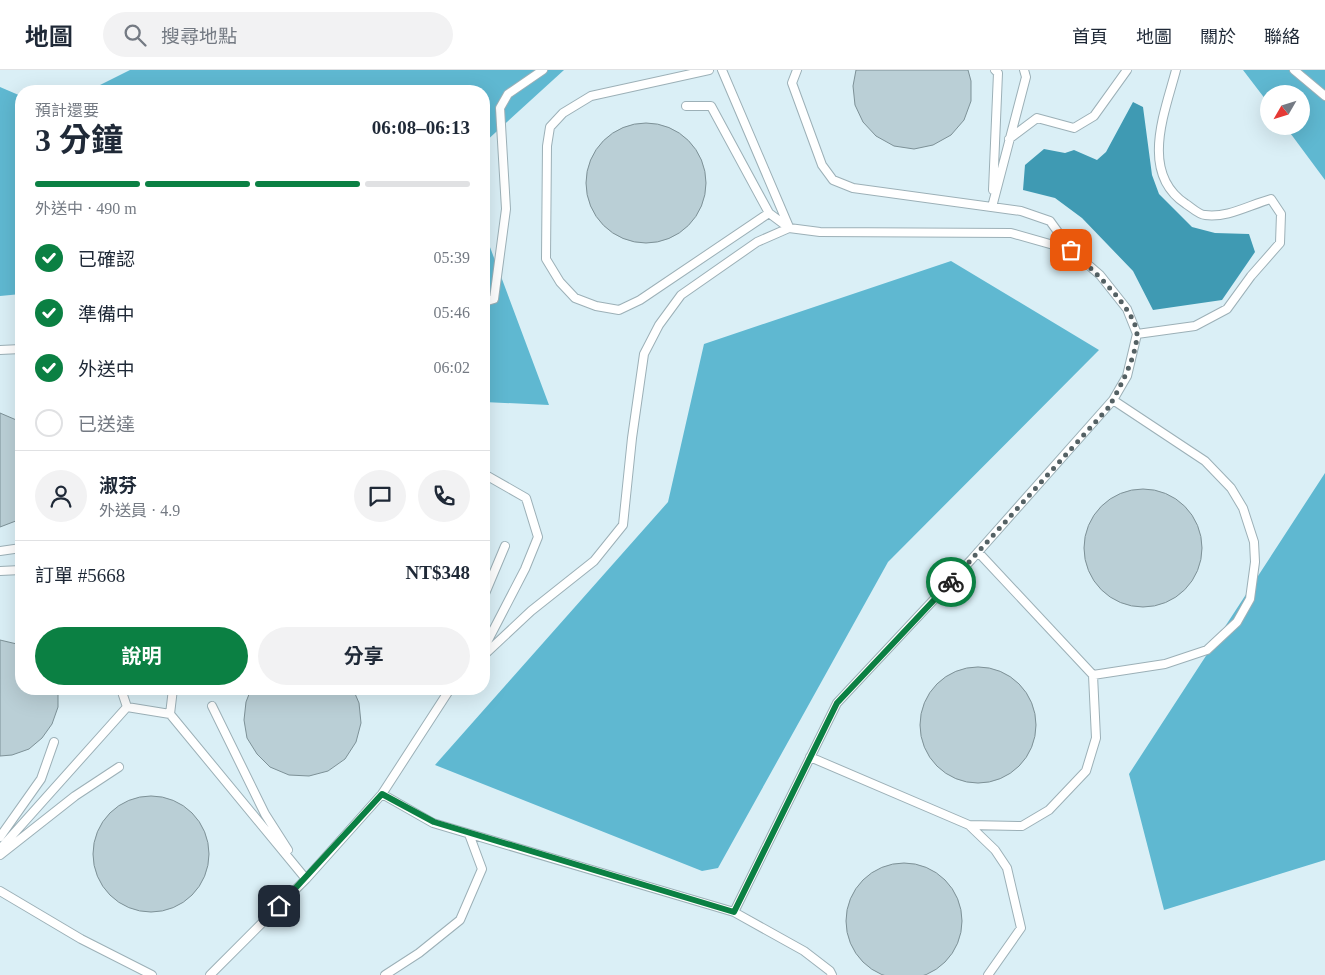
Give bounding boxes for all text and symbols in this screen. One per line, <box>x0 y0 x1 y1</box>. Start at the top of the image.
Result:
search box <box>103 12 453 57</box>
icon: search <box>121 21 149 49</box>
text: 地圖 <box>25 24 73 50</box>
text: 搜尋地點 <box>161 26 237 47</box>
text: 首頁 <box>1072 27 1108 47</box>
text: 地圖 <box>1136 27 1172 47</box>
text: 關於 <box>1200 27 1236 47</box>
text: 聯絡 <box>1264 27 1300 47</box>
north arrow <box>1260 85 1310 135</box>
map controls <box>1260 85 1310 135</box>
text: 預計還要 <box>35 102 99 119</box>
text: 06:08–06:13 <box>372 117 470 138</box>
text: 3 分鐘 <box>35 122 123 158</box>
text: 外送中 · 490 m <box>35 200 137 217</box>
pin <box>1050 229 1092 271</box>
icon: bag <box>1057 236 1085 264</box>
icon: check <box>35 244 63 272</box>
text: 已確認 <box>78 249 135 270</box>
text: 05:39 <box>434 249 470 266</box>
icon: check <box>35 299 63 327</box>
text: 準備中 <box>78 304 135 325</box>
text: 05:46 <box>434 304 470 321</box>
icon: check <box>35 354 63 382</box>
text: 外送中 <box>78 359 135 380</box>
text: 06:02 <box>434 359 470 376</box>
text: 已送達 <box>78 414 135 435</box>
button: person <box>35 470 87 522</box>
button: chat <box>354 470 406 522</box>
button: phone <box>418 470 470 522</box>
text: 淑芬 <box>99 475 137 496</box>
text: 外送員 · 4.9 <box>99 502 180 519</box>
courier <box>926 557 976 607</box>
text: NT$348 <box>406 562 470 583</box>
text: 訂單 #5668 <box>35 565 125 586</box>
icon: bike <box>937 568 965 596</box>
button: 說明 <box>35 627 248 685</box>
button: 分享 <box>258 627 470 685</box>
pin <box>258 885 300 927</box>
icon: home <box>265 892 293 920</box>

